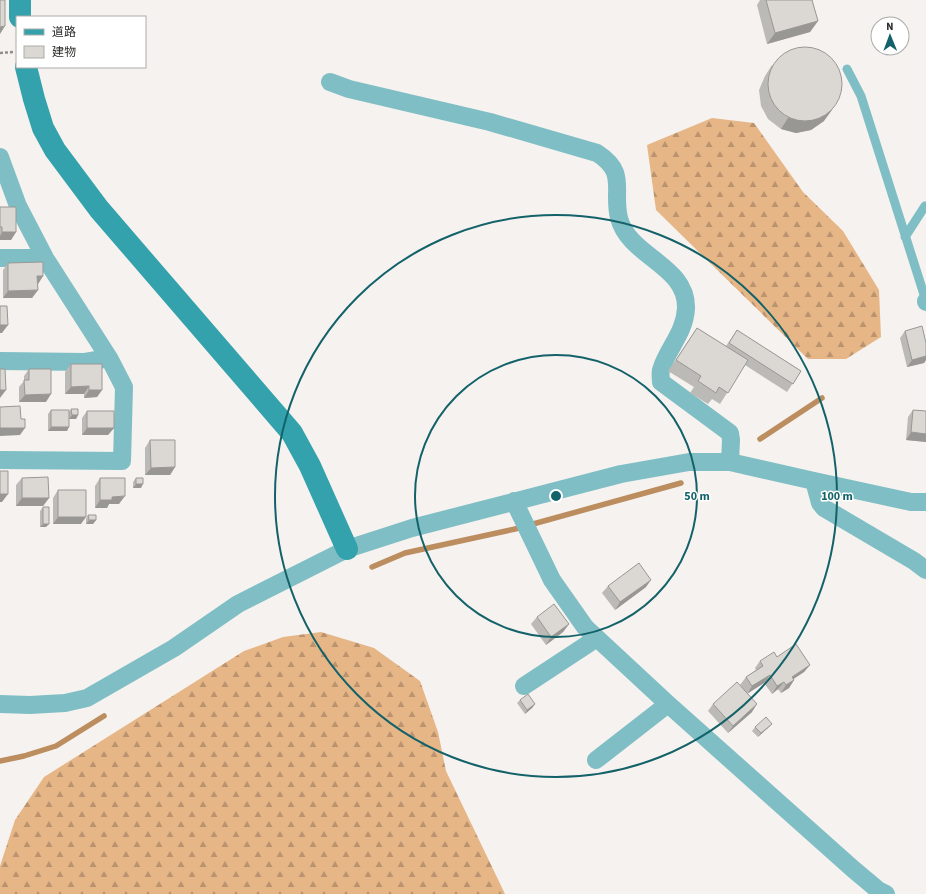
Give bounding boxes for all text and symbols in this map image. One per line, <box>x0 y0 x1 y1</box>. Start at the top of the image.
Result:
legend <box>16 16 146 68</box>
north arrow <box>870 16 910 56</box>
text: N <box>886 19 894 34</box>
text: 道路 <box>52 24 76 41</box>
text: 建物 <box>52 44 76 61</box>
text: 50 m <box>684 488 710 505</box>
text: 100 m <box>821 488 853 505</box>
centre of rings <box>549 489 563 503</box>

